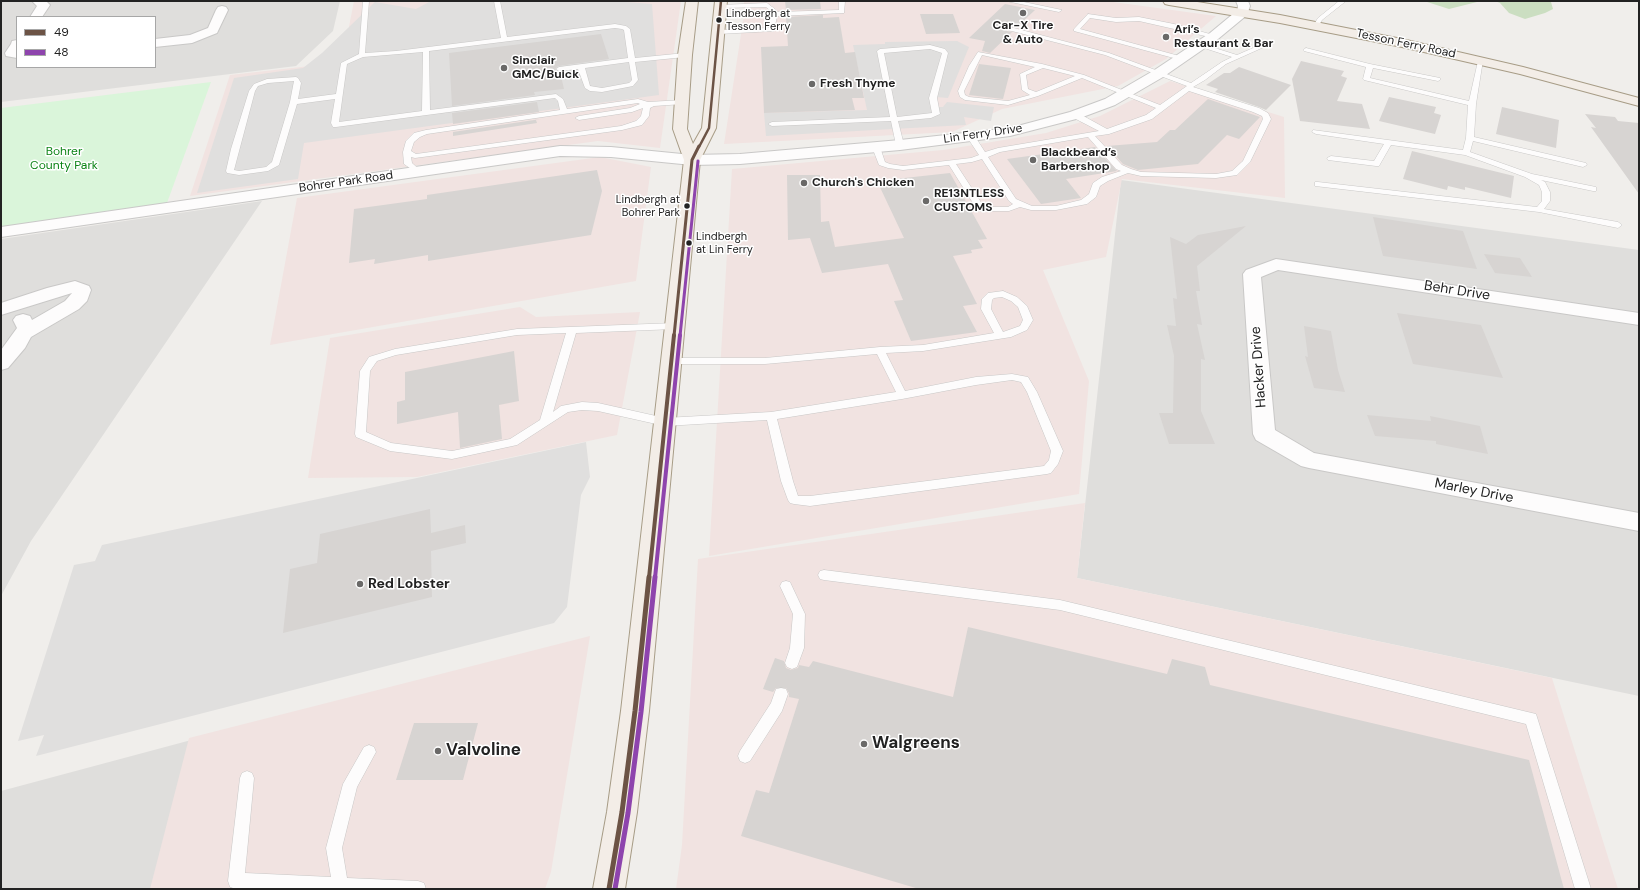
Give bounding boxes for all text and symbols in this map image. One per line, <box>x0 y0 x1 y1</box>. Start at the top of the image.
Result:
place label: Lindbergh at Tesson Ferry <box>726 7 790 33</box>
marker: Car-X Tire & Auto <box>1018 8 1028 18</box>
marker: Lindbergh at Tesson Ferry <box>714 15 724 25</box>
legend <box>16 16 156 68</box>
place label: Car-X Tire & Auto <box>992 19 1054 47</box>
place label: Ari’s Restaurant & Bar <box>1174 23 1273 51</box>
text: 49 <box>54 24 69 40</box>
street label: Tesson Ferry Road <box>1355 26 1457 62</box>
marker: Ari’s Restaurant & Bar <box>1161 32 1171 42</box>
text: 48 <box>54 44 69 60</box>
place label: Sinclair GMC/Buick <box>512 54 579 82</box>
marker: Sinclair GMC/Buick <box>499 63 509 73</box>
place label: Fresh Thyme <box>820 77 895 91</box>
marker: Fresh Thyme <box>807 79 817 89</box>
street label: Lin Ferry Drive <box>943 121 1023 147</box>
park label: Bohrer County Park <box>30 145 98 173</box>
place label: Blackbeard’s Barbershop <box>1041 146 1117 174</box>
marker: Blackbeard’s Barbershop <box>1028 155 1038 165</box>
street label: Bohrer Park Road <box>298 168 394 196</box>
place label: Church's Chicken <box>812 176 914 190</box>
marker: Church's Chicken <box>799 178 809 188</box>
place label: RE13NTLESS CUSTOMS <box>934 187 1004 215</box>
place label: Lindbergh at Bohrer Park <box>616 193 680 219</box>
marker: RE13NTLESS CUSTOMS <box>921 196 931 206</box>
marker: Lindbergh at Bohrer Park <box>682 201 692 211</box>
place label: Lindbergh at Lin Ferry <box>696 230 753 256</box>
marker: Lindbergh at Lin Ferry <box>684 238 694 248</box>
street label: Behr Drive <box>1423 278 1491 304</box>
street label: Hacker Drive <box>1248 326 1270 408</box>
street label: Marley Drive <box>1433 475 1515 507</box>
place label: Red Lobster <box>368 576 450 592</box>
marker: Red Lobster <box>355 579 365 589</box>
place label: Walgreens <box>872 734 960 754</box>
marker: Walgreens <box>859 739 869 749</box>
place label: Valvoline <box>446 741 521 761</box>
marker: Valvoline <box>433 746 443 756</box>

